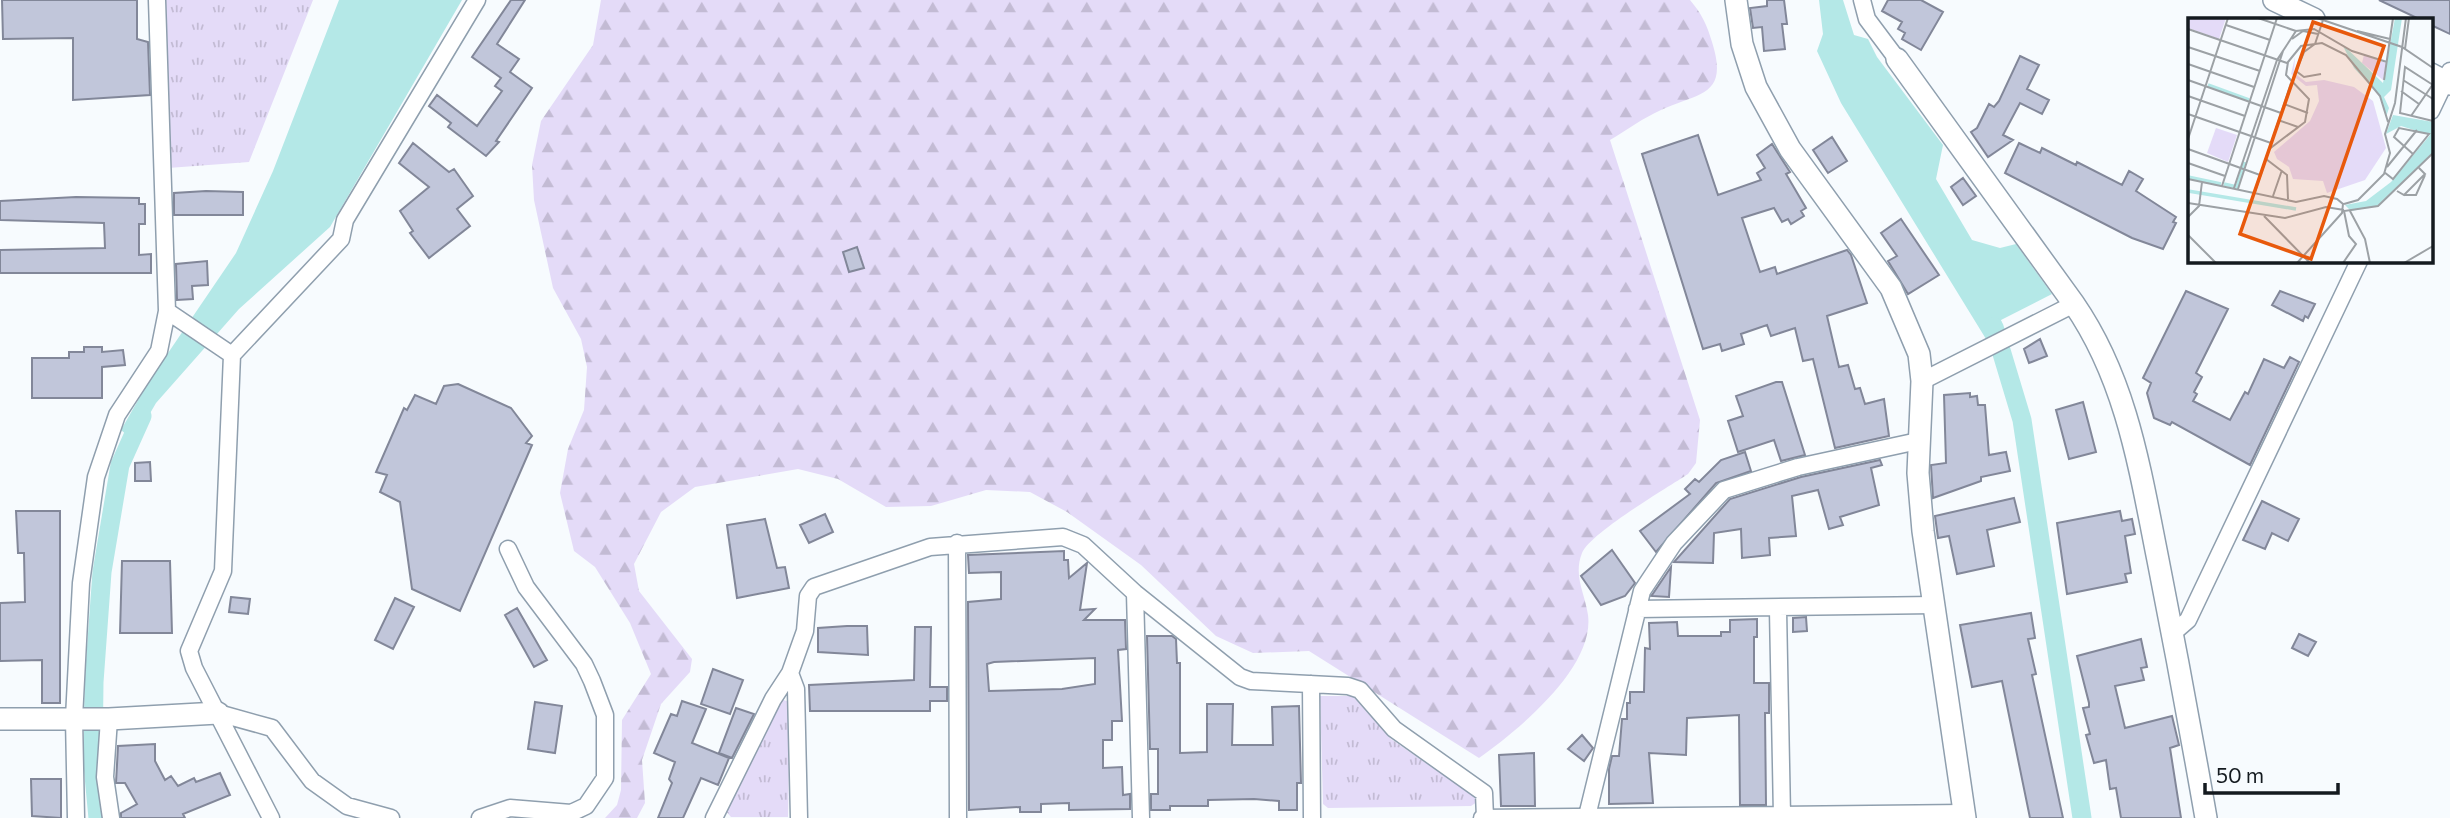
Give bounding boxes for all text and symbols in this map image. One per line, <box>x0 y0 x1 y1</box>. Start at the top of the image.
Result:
inset map <box>2188 18 2432 262</box>
scale bar <box>2205 752 2338 796</box>
text: 50 m <box>2216 762 2264 787</box>

